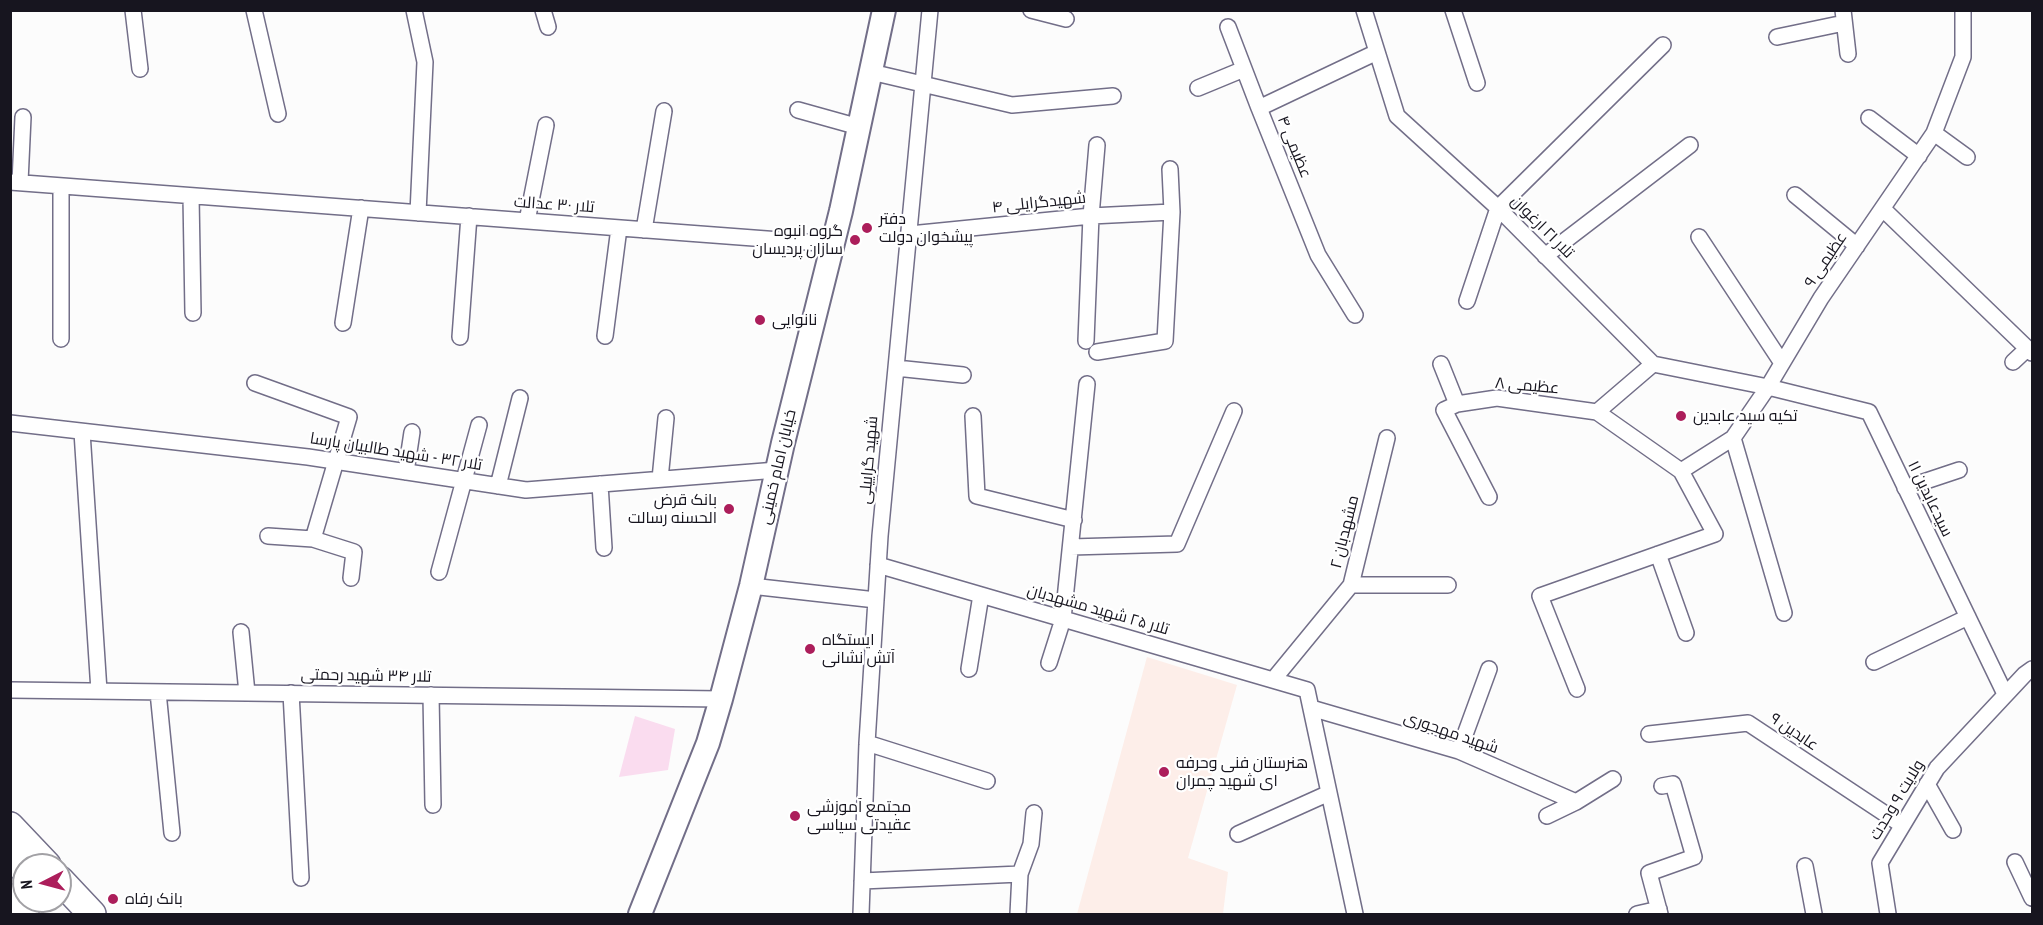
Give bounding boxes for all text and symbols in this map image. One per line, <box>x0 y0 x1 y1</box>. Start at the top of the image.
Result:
street label: عظیمی ۴ <box>1273 113 1315 181</box>
street label: شهیدگرایلی ۴ <box>991 189 1087 217</box>
street label: تلار ۲۱ ارغوان <box>1506 191 1578 263</box>
street label: تلار ۳۰ عدالت <box>513 193 595 217</box>
place label: دفتر پیشخوان دولت <box>879 209 973 247</box>
place label: گروه انبوه سازان پردیسان <box>752 221 843 259</box>
marker: دفتر پیشخوان دولت <box>860 221 874 235</box>
street label: عظیمی ۹ <box>1800 229 1852 291</box>
marker: گروه انبوه سازان پردیسان <box>848 233 862 247</box>
place label: نانوایی <box>772 310 817 330</box>
marker: نانوایی <box>753 313 767 327</box>
street label: عظیمی ۸ <box>1494 374 1560 398</box>
place label: تکیه سید عابدین <box>1693 406 1798 426</box>
street label: خیابان امام خمینی <box>755 408 801 526</box>
marker: تکیه سید عابدین <box>1674 409 1688 423</box>
street label: شهید گراییلی <box>856 415 882 505</box>
street label: تلار ۳۲ - شهید طالبیان پارسا <box>309 429 483 475</box>
street label: سیدعابدین ۱۱ <box>1903 458 1957 540</box>
place label: بانک قرض الحسنه رسالت <box>628 490 717 528</box>
street label: مشهدبان ۲ <box>1327 493 1363 571</box>
marker: بانک قرض الحسنه رسالت <box>722 502 736 516</box>
street label: تلار ۲۵ شهید مشهدبان <box>1025 581 1171 639</box>
place label: ایستگاه آتش نشانی <box>822 630 895 668</box>
marker: ایستگاه آتش نشانی <box>803 642 817 656</box>
street label: تلار ۳۴ شهید رحمتی <box>301 665 431 687</box>
street label: شهید مهجوری <box>1401 708 1501 758</box>
street label: عابدین ۹ <box>1766 709 1822 755</box>
place label: هنرستان فنی وحرفه ای شهید چمران <box>1176 753 1308 791</box>
street label: ولایت ۹ وحدت <box>1866 756 1928 844</box>
marker: هنرستان فنی وحرفه ای شهید چمران <box>1157 765 1171 779</box>
place label: مجتمع آموزشی عقیدتی سیاسی <box>807 797 912 835</box>
marker: مجتمع آموزشی عقیدتی سیاسی <box>788 809 802 823</box>
north arrow <box>12 853 72 913</box>
text: N <box>16 879 36 890</box>
place label: بانک رفاه <box>125 889 183 909</box>
marker: بانک رفاه <box>106 892 120 906</box>

